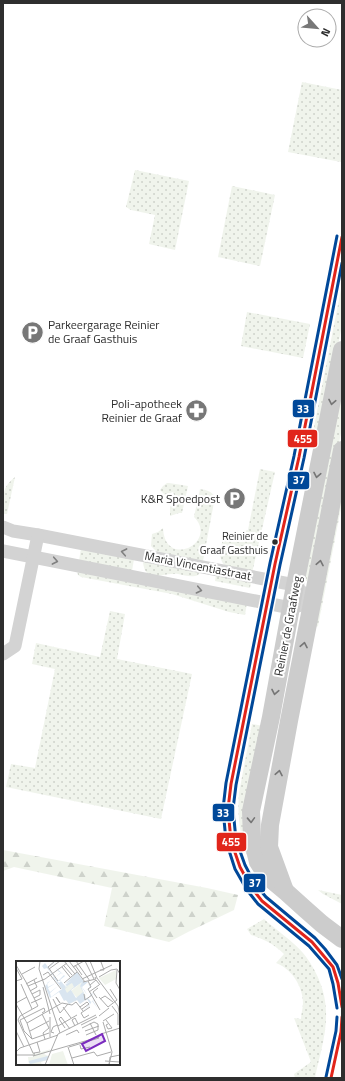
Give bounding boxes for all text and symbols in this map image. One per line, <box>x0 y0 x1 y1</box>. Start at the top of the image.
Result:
north arrow <box>297 8 337 48</box>
text: N <box>317 26 335 40</box>
place label: Parkeergarage Reinier de Graaf Gasthuis <box>48 315 159 348</box>
parking icon: Parkeergarage Reinier de Graaf Gasthuis <box>19 319 45 345</box>
place label: Poli-apotheek Reinier de Graaf <box>102 394 182 427</box>
pharmacy icon: Poli-apotheek Reinier de Graaf <box>184 398 210 424</box>
line badge: 33 <box>292 399 315 418</box>
one-way arrow <box>328 399 336 405</box>
text: 33 <box>297 401 309 417</box>
line badge: 455 <box>287 429 318 448</box>
text: 455 <box>294 431 312 447</box>
line badge: 37 <box>287 471 310 490</box>
text: 37 <box>293 472 305 488</box>
one-way arrow <box>314 472 322 478</box>
parking icon: K&R Spoedpost <box>222 486 248 512</box>
place label: K&R Spoedpost <box>141 489 221 508</box>
place label: Reinier de Graaf Gasthuis <box>200 528 268 558</box>
marker: Reinier de Graaf Gasthuis <box>270 537 280 547</box>
street label: Maria Vincentiastraat <box>143 546 254 585</box>
one-way arrow <box>121 548 127 557</box>
one-way arrow <box>52 557 58 565</box>
one-way arrow <box>315 560 323 566</box>
street label: Reinier de Graafweg <box>268 574 307 678</box>
one-way arrow <box>195 586 202 594</box>
one-way arrow <box>300 642 308 648</box>
one-way arrow <box>272 689 280 695</box>
one-way arrow <box>274 769 283 776</box>
line badge: 33 <box>212 803 235 822</box>
text: 33 <box>217 805 229 821</box>
one-way arrow <box>247 817 255 823</box>
line badge: 455 <box>216 832 247 852</box>
text: 455 <box>222 834 240 850</box>
line badge: 37 <box>243 873 266 893</box>
text: 37 <box>249 875 261 891</box>
inset map <box>16 961 120 1065</box>

